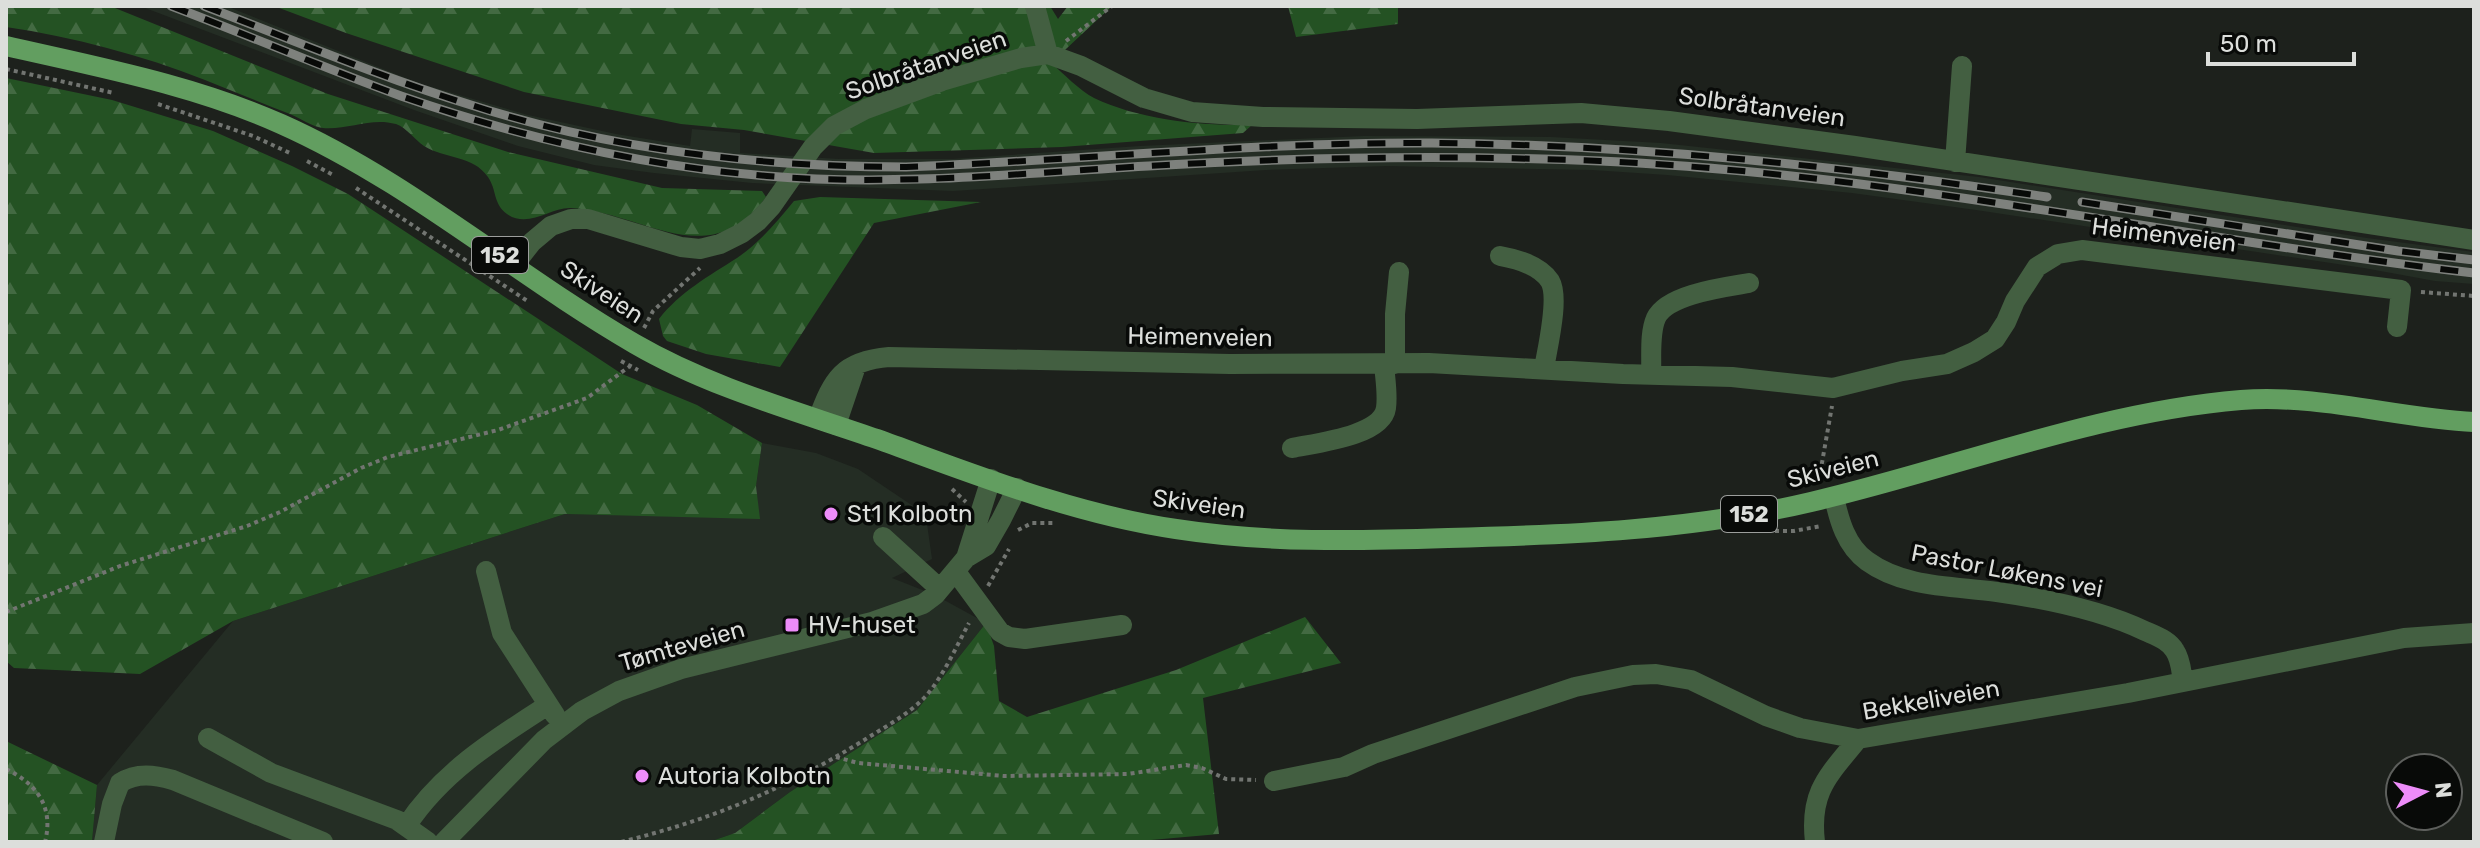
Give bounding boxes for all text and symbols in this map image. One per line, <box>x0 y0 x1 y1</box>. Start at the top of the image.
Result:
scale bar <box>2208 16 2354 66</box>
street label: Solbråtanveien <box>842 24 1010 106</box>
text: 50 m <box>2220 30 2277 58</box>
street label: Solbråtanveien <box>1677 81 1847 133</box>
street label: Heimenveien <box>2090 212 2238 258</box>
road number: 152 <box>472 237 528 273</box>
street label: Skiveien <box>555 255 649 329</box>
street label: Heimenveien <box>1127 322 1273 352</box>
street label: Skiveien <box>1784 444 1882 494</box>
street label: Skiveien <box>1151 484 1247 524</box>
road number: 152 <box>1721 496 1777 532</box>
place label: St1 Kolbotn <box>847 500 973 528</box>
marker: St1 Kolbotn <box>822 505 840 523</box>
street label: Pastor Løkens vei <box>1909 539 2105 603</box>
place label: HV-huset <box>808 611 916 639</box>
street label: Tømteveien <box>616 615 748 677</box>
marker: HV-huset <box>783 616 801 634</box>
street label: Bekkeliveien <box>1860 674 2002 726</box>
north arrow <box>2384 752 2464 832</box>
place label: Autoria Kolbotn <box>658 762 831 790</box>
marker: Autoria Kolbotn <box>633 767 651 785</box>
text: N <box>2429 781 2458 799</box>

